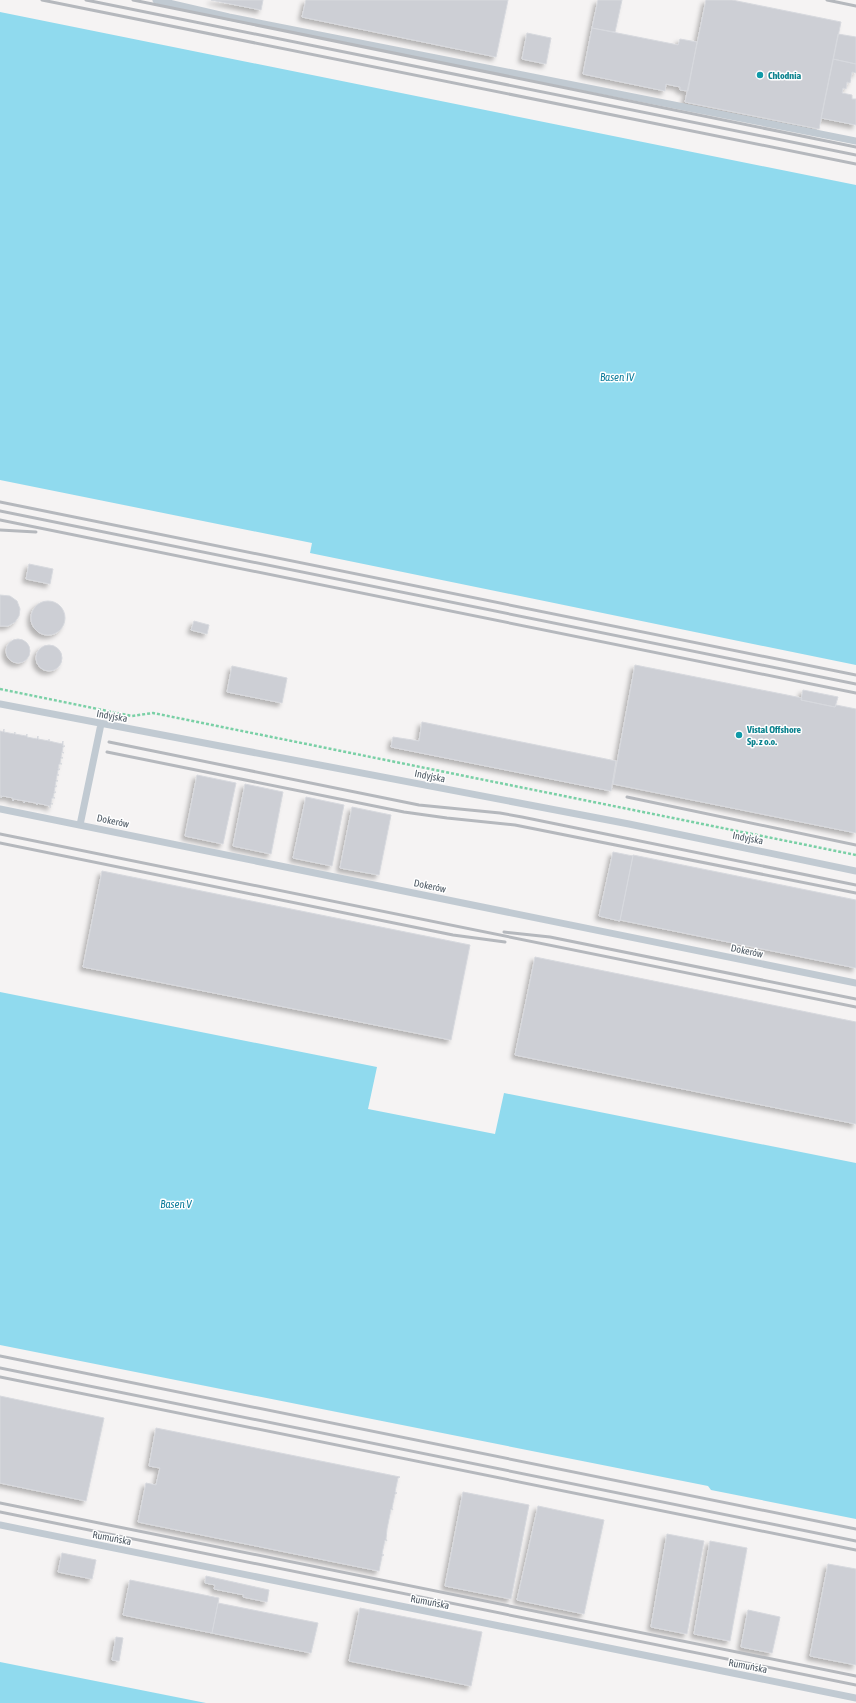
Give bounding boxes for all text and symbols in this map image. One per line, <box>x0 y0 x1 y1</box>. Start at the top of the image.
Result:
marker: Chłodnia <box>755 70 765 80</box>
place label: Chłodnia <box>768 70 801 81</box>
water label: Basen IV <box>600 371 635 383</box>
street label: Indyjska <box>96 708 129 724</box>
place label: Vistal Offshore Sp. z o.o. <box>746 724 802 747</box>
marker: Vistal Offshore Sp. z o.o. <box>734 730 744 740</box>
street label: Indyjska <box>414 768 447 784</box>
street label: Dokerów <box>96 812 130 830</box>
street label: Indyjska <box>732 830 765 846</box>
street label: Dokerów <box>413 877 447 895</box>
street label: Dokerów <box>730 942 764 960</box>
water label: Basen V <box>160 1198 192 1210</box>
street label: Rumuńska <box>92 1529 133 1547</box>
street label: Rumuńska <box>410 1593 451 1611</box>
street label: Rumuńska <box>728 1657 769 1675</box>

